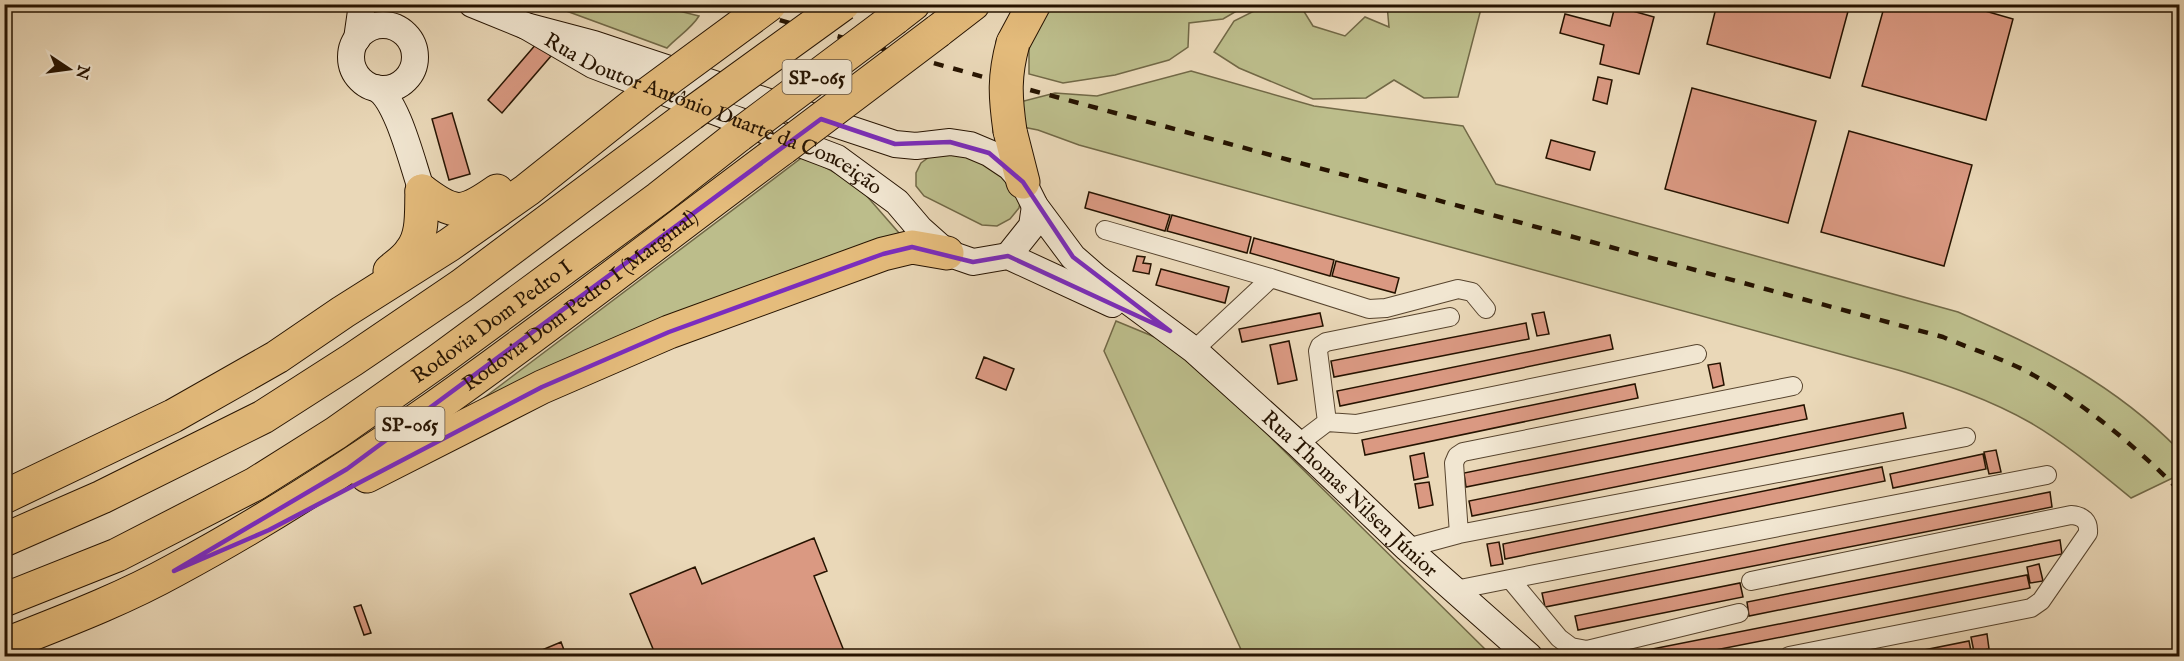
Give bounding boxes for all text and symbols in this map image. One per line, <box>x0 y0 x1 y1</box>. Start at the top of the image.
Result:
street label: Rua Doutor Antônio Duarte da Conceição <box>539 27 887 202</box>
north arrow <box>39 39 99 99</box>
road number: SP-065 <box>782 60 852 94</box>
text: N <box>70 62 93 81</box>
street label: Rodovia Dom Pedro I (Marginal) <box>457 203 701 397</box>
street label: Rodovia Dom Pedro I <box>406 254 576 388</box>
street label: Rua Thomas Nilsen Júnior <box>1255 405 1443 584</box>
road number: SP-065 <box>376 407 444 441</box>

